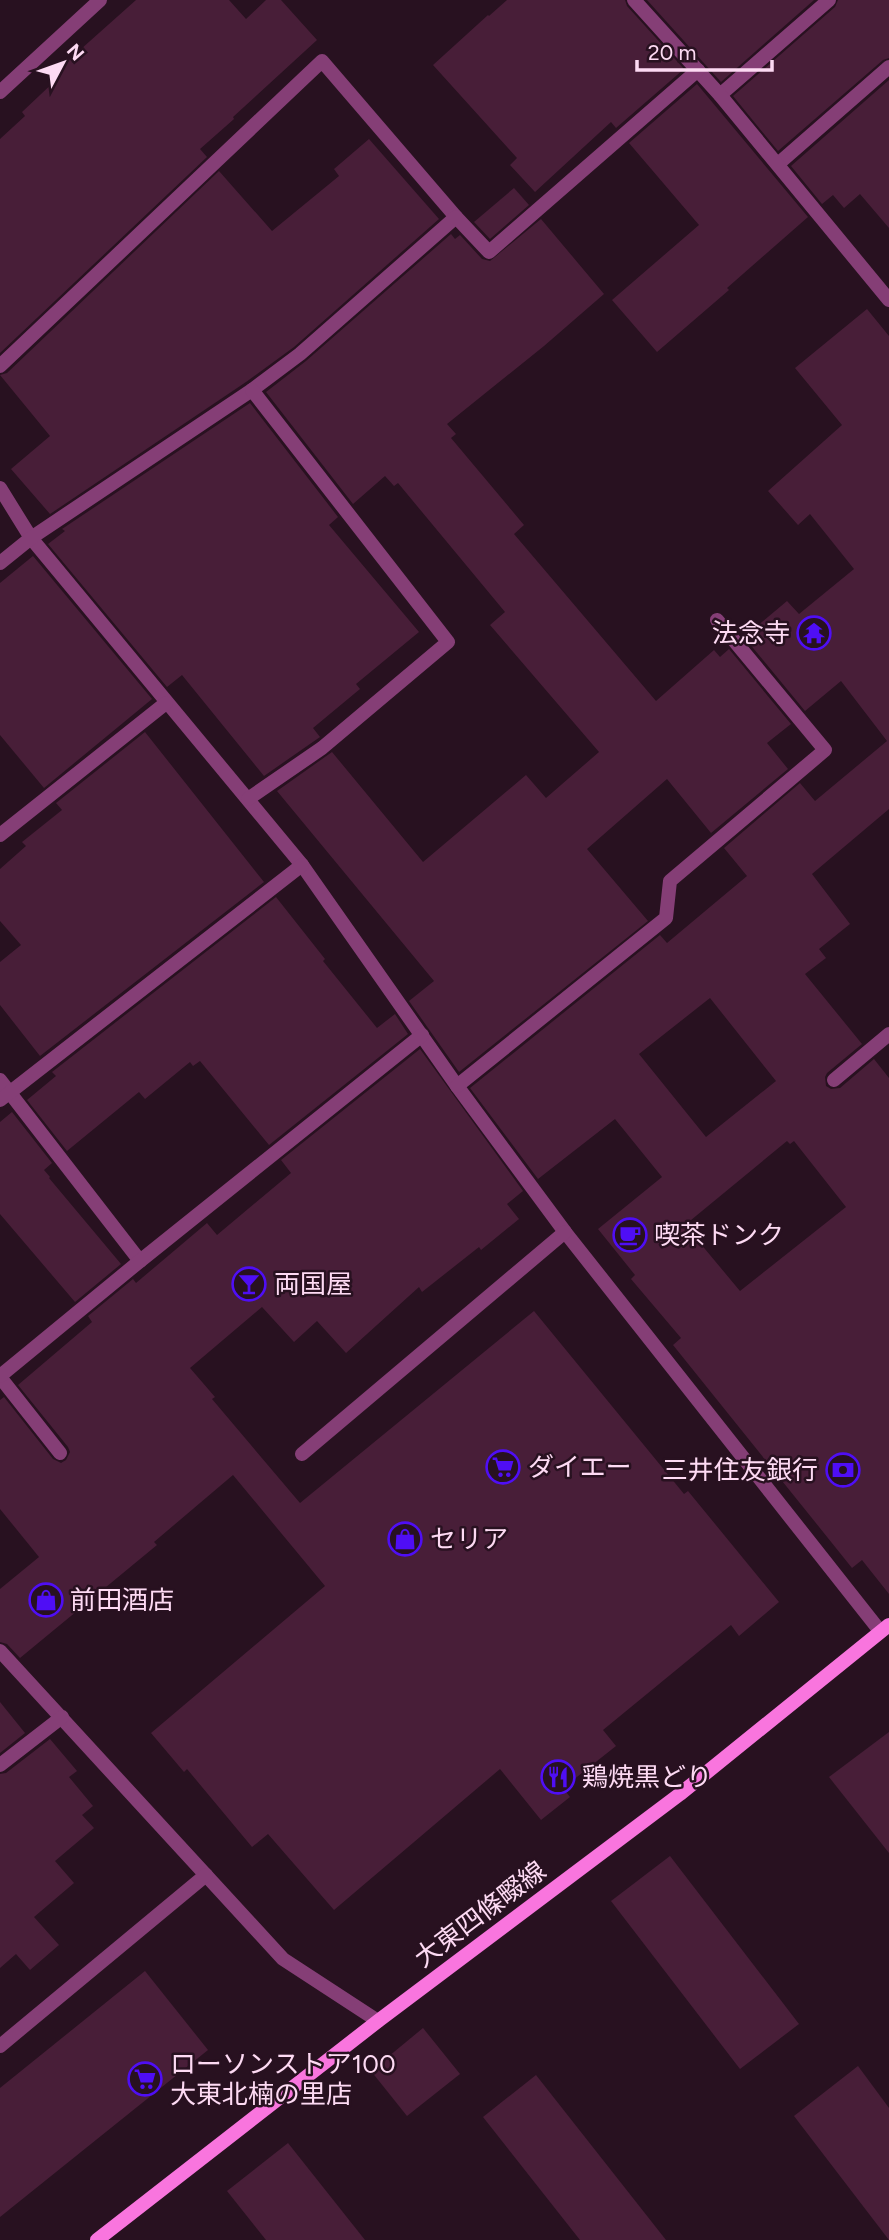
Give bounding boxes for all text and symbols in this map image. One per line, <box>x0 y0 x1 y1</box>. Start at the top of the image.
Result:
north arrow <box>28 28 98 98</box>
scale bar <box>637 28 772 72</box>
text: N <box>62 39 89 65</box>
text: 20 m <box>648 40 696 65</box>
temple icon: 法念寺 <box>795 614 833 652</box>
place label: 法念寺 <box>712 617 790 649</box>
cafe icon: 喫茶ドンク <box>611 1216 649 1254</box>
place label: 喫茶ドンク <box>654 1219 784 1251</box>
bar icon: 両国屋 <box>230 1265 268 1303</box>
place label: 両国屋 <box>274 1268 352 1300</box>
supermarket icon: ダイエー <box>484 1448 522 1486</box>
place label: ダイエー <box>528 1451 632 1483</box>
bank icon: 三井住友銀行 <box>824 1451 862 1489</box>
place label: 三井住友銀行 <box>662 1454 818 1486</box>
shop icon: セリア <box>386 1520 424 1558</box>
place label: セリア <box>430 1523 508 1555</box>
shop icon: 前田酒店 <box>27 1581 65 1619</box>
place label: 前田酒店 <box>70 1584 174 1616</box>
restaurant icon: 鶏焼黒どり <box>539 1758 577 1796</box>
place label: 鶏焼黒どり <box>582 1761 712 1793</box>
street label: 大東四條畷線 <box>408 1854 552 1974</box>
place label: ローソンストア100 大東北楠の里店 <box>170 2048 396 2110</box>
supermarket icon: ローソンストア100 大東北楠の里店 <box>126 2060 164 2098</box>

